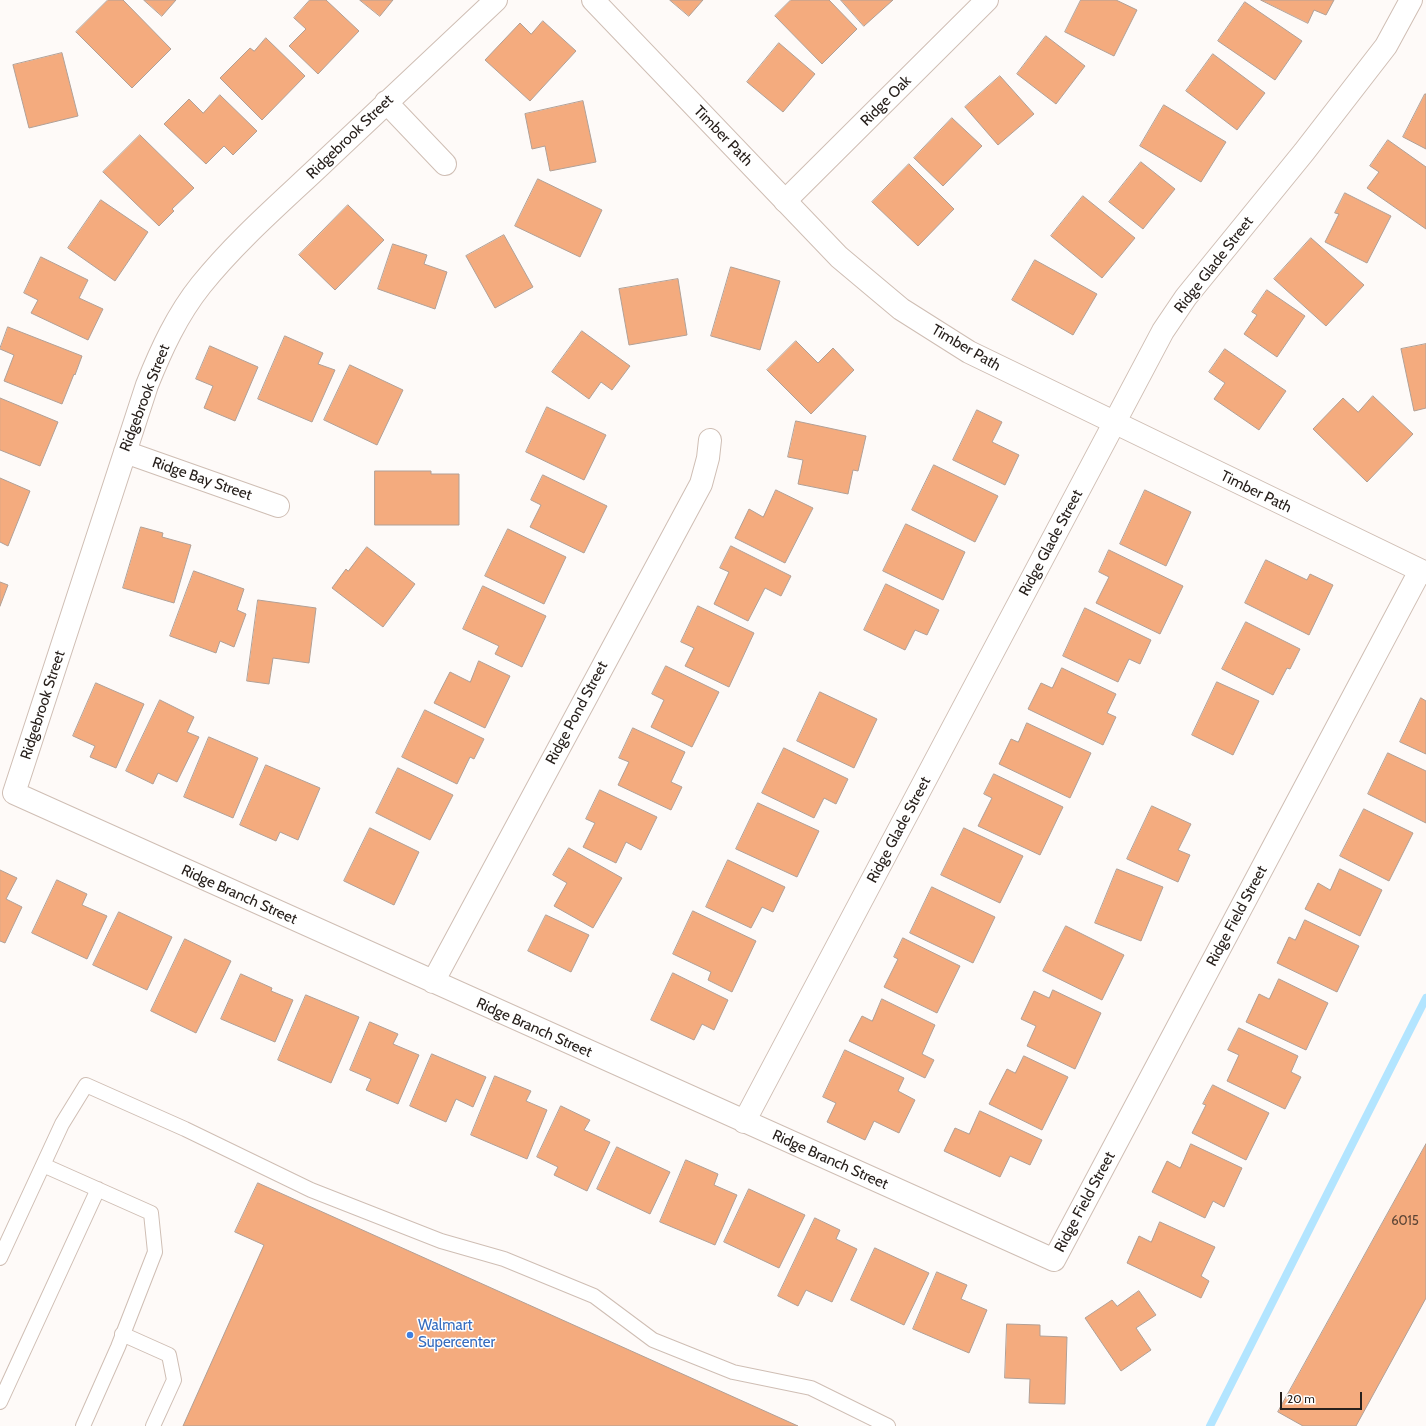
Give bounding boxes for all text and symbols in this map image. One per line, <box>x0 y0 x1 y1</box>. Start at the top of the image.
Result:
street label: Ridge Oak <box>857 72 915 130</box>
street label: Ridgebrook Street <box>303 91 397 183</box>
street label: Timber Path <box>690 102 756 170</box>
street label: Ridge Glade Street <box>1171 213 1257 317</box>
street label: Timber Path <box>928 321 1004 375</box>
street label: Ridgebrook Street <box>116 342 174 454</box>
street label: Ridge Bay Street <box>150 454 254 504</box>
street label: Timber Path <box>1217 467 1295 517</box>
street label: Ridge Glade Street <box>1015 487 1087 599</box>
street label: Ridgebrook Street <box>17 648 69 762</box>
street label: Ridge Pond Street <box>542 658 612 768</box>
street label: Ridge Glade Street <box>863 774 935 886</box>
street label: Ridge Branch Street <box>178 861 300 929</box>
street label: Ridge Field Street <box>1203 863 1271 969</box>
street label: Ridge Branch Street <box>473 994 595 1062</box>
street label: Ridge Branch Street <box>769 1126 891 1194</box>
street label: Ridge Field Street <box>1051 1149 1119 1255</box>
house number: 6015 <box>1391 1213 1419 1229</box>
place label: Walmart Supercenter <box>418 1317 495 1352</box>
marker: Walmart Supercenter <box>405 1330 415 1340</box>
scale bar <box>1282 1384 1364 1410</box>
text: 20 m <box>1287 1391 1315 1406</box>

